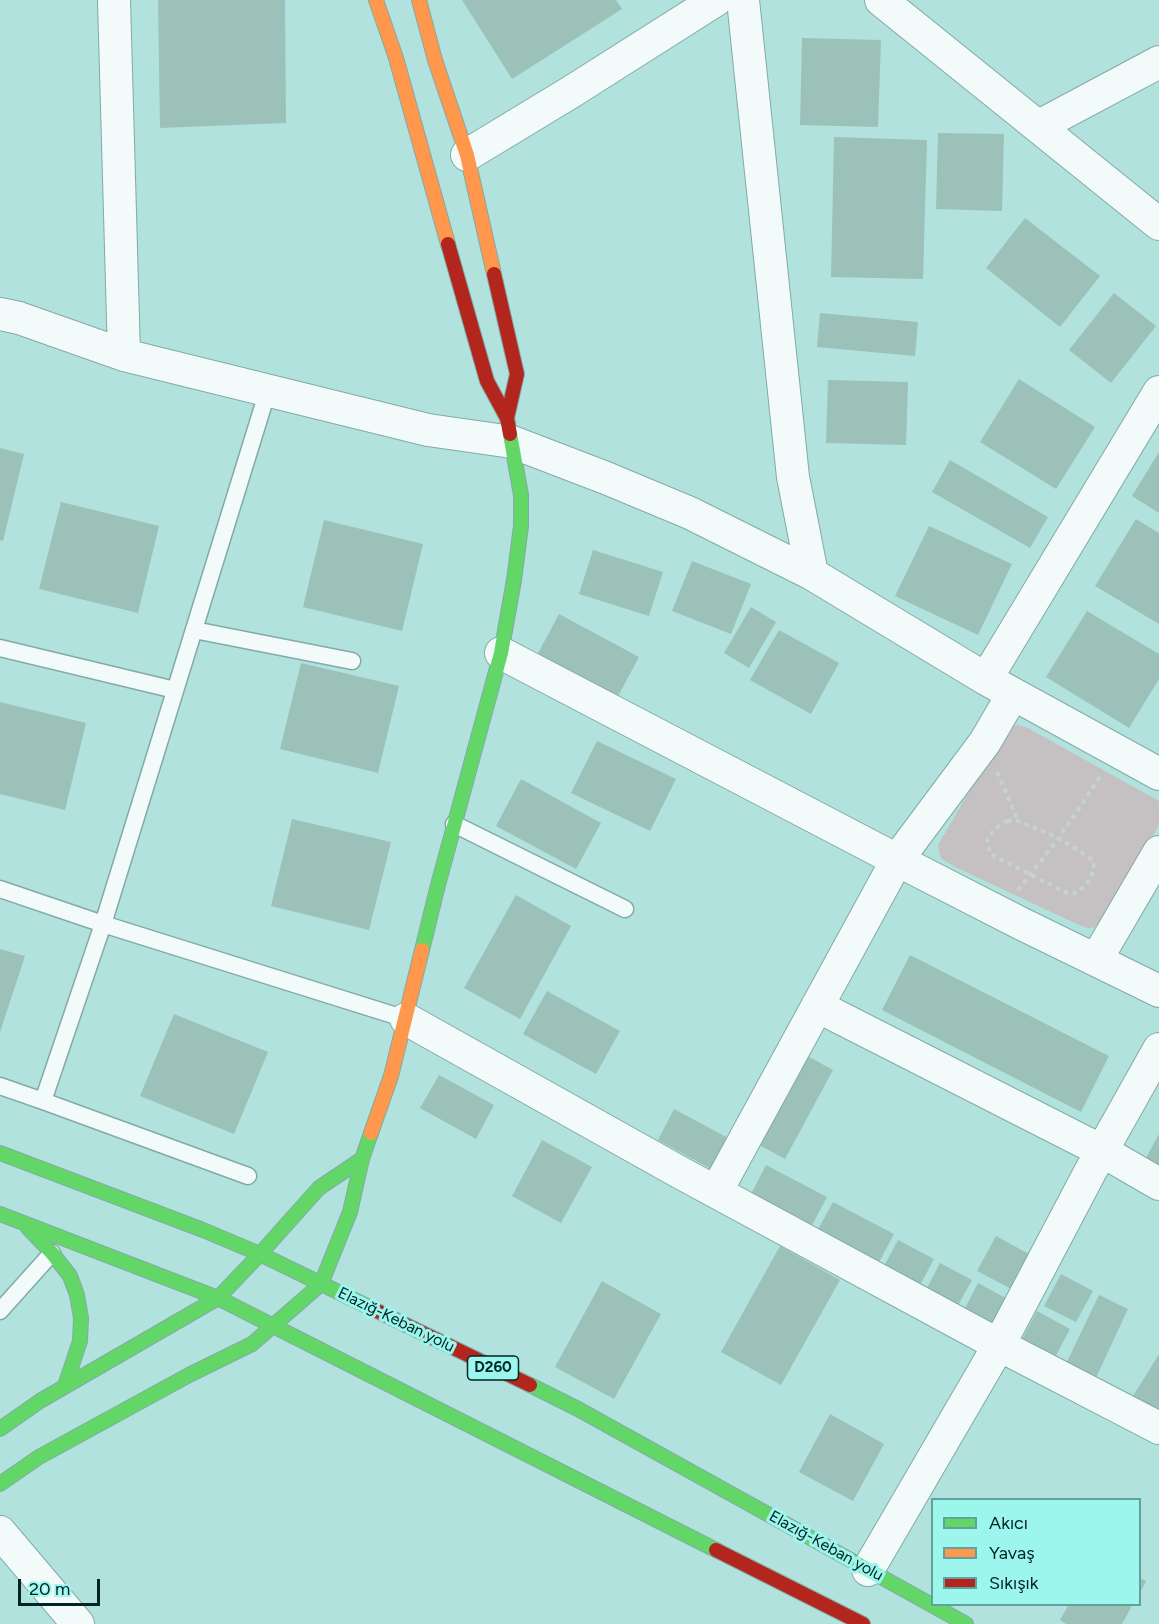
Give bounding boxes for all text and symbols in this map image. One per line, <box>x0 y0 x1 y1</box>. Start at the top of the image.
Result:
street label: Elazığ-Keban yolu <box>334 1283 458 1357</box>
road number: D260 <box>468 1356 518 1380</box>
legend <box>931 1498 1141 1606</box>
street label: Elazığ-Keban yolu <box>766 1507 886 1585</box>
text: Akıcı <box>989 1512 1028 1534</box>
text: Yavaş <box>989 1542 1035 1564</box>
scale bar <box>21 1567 104 1605</box>
text: Sıkışık <box>989 1572 1039 1594</box>
text: 20 m <box>29 1578 70 1600</box>

